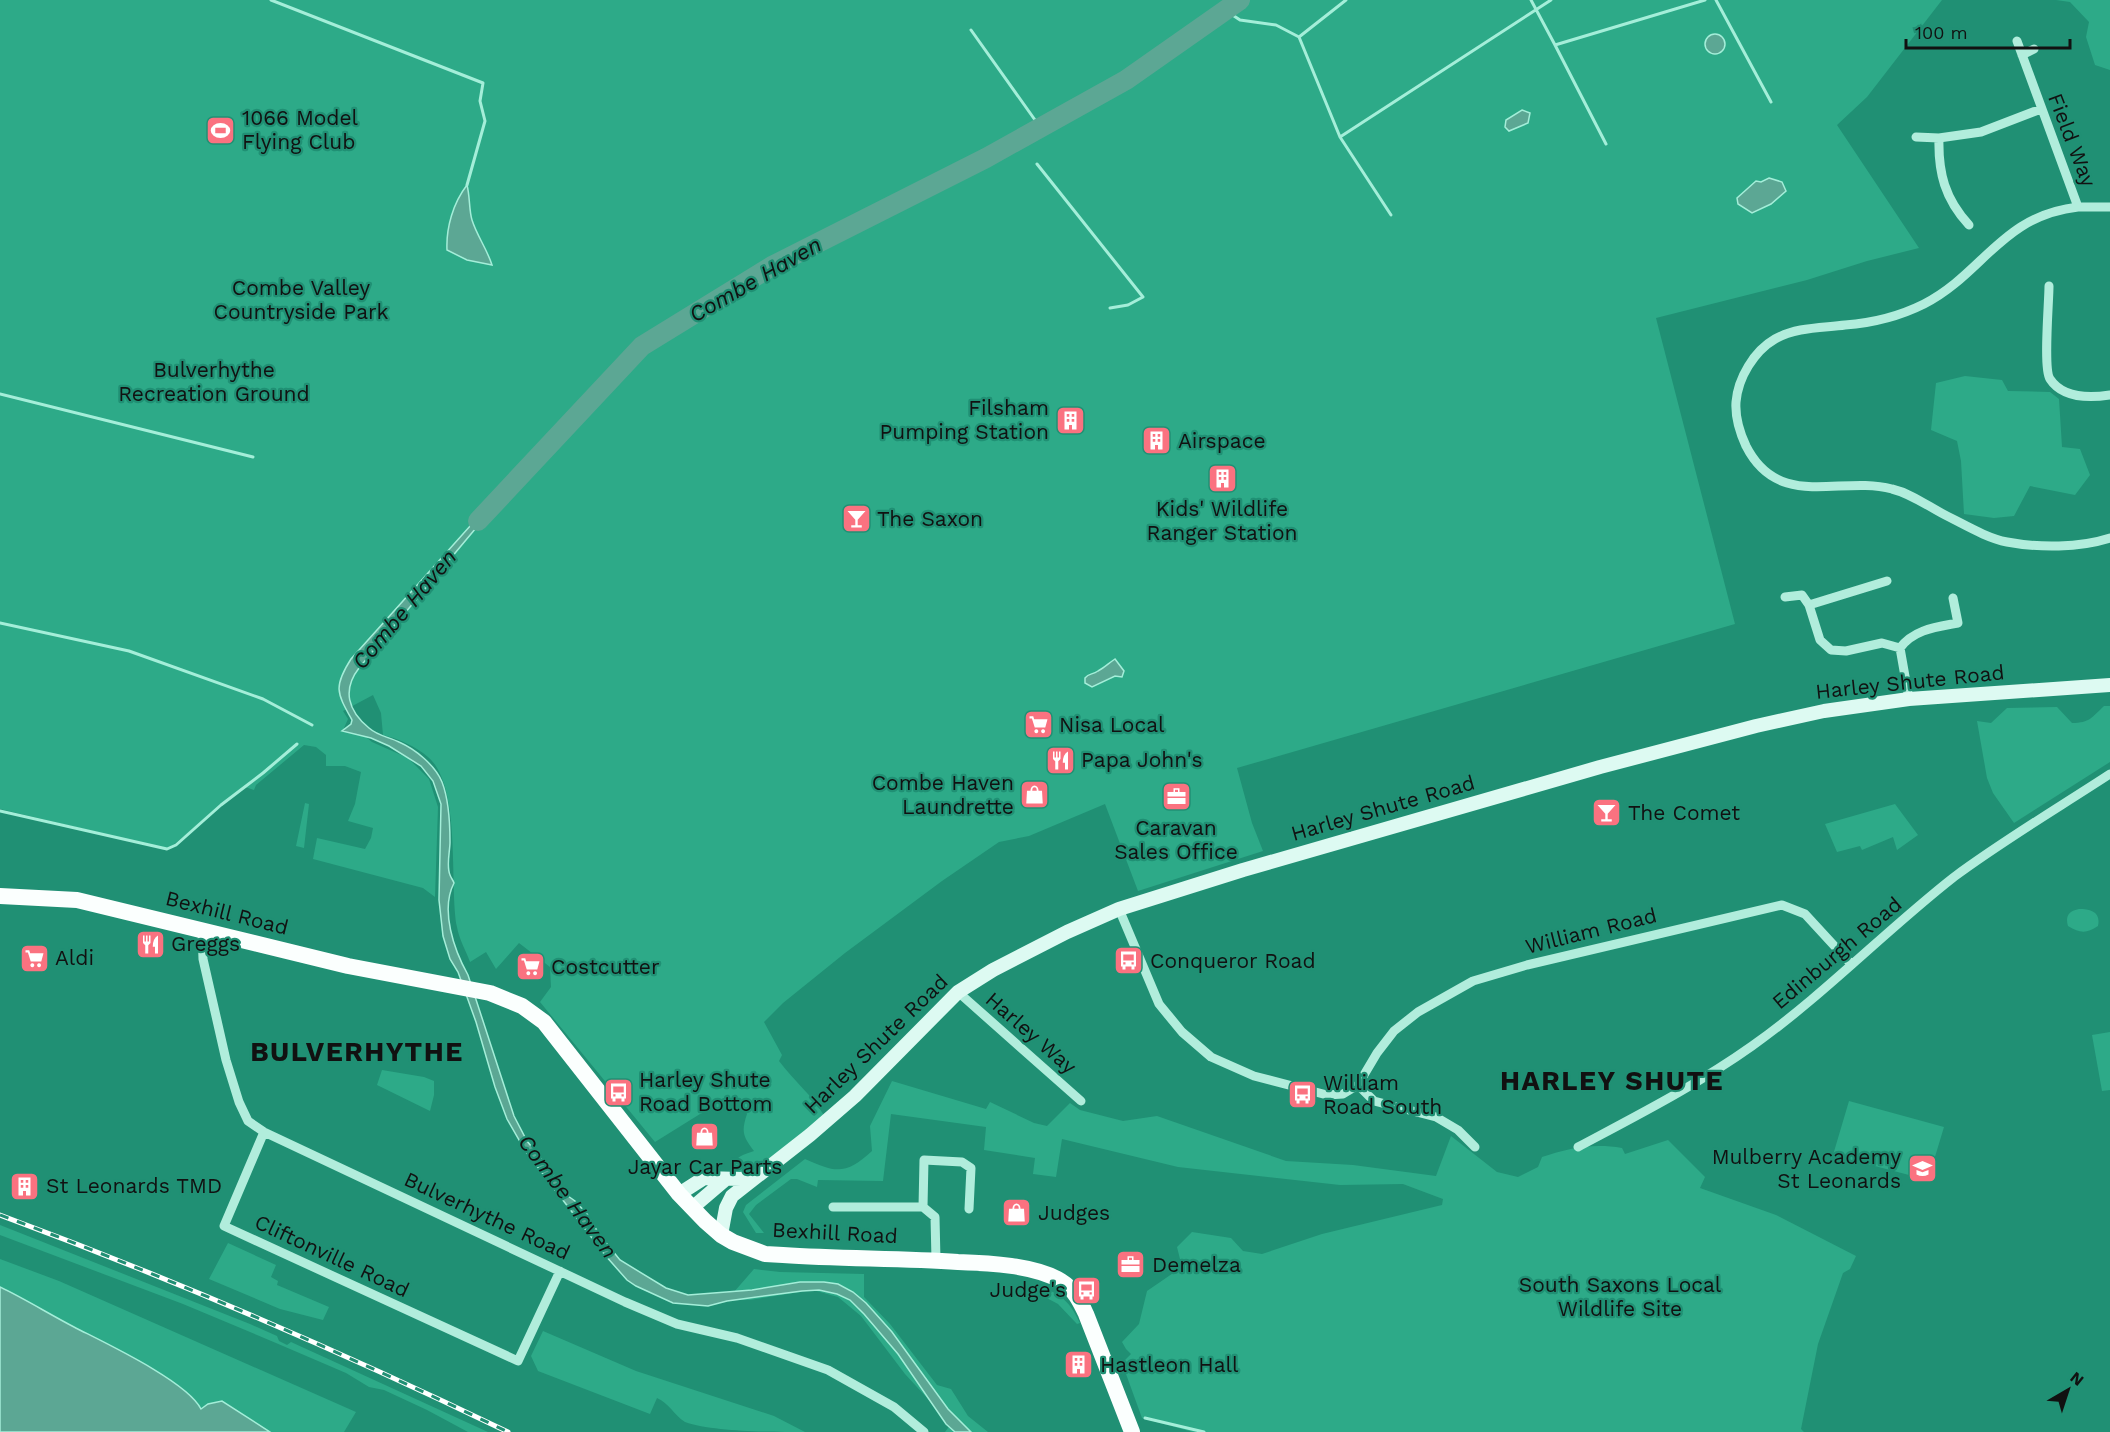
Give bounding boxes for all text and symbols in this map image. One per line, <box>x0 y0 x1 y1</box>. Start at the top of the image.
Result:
scale bar <box>1906 12 2070 50</box>
text: 100 m <box>1915 22 1968 43</box>
street label: Field Way <box>2043 89 2102 190</box>
place label: 1066 Model Flying Club <box>242 105 359 154</box>
sports icon: 1066 Model Flying Club <box>205 114 237 146</box>
water label: Combe Haven <box>685 232 826 327</box>
park label: Combe Valley Countryside Park <box>213 275 389 324</box>
park label: Bulverhythe Recreation Ground <box>118 357 310 406</box>
place label: Filsham Pumping Station <box>879 395 1049 444</box>
building icon: Filsham Pumping Station <box>1054 404 1086 436</box>
building icon: Airspace <box>1141 425 1173 457</box>
place label: Airspace <box>1178 428 1266 453</box>
building icon: Kids' Wildlife Ranger Station <box>1206 462 1238 494</box>
place label: Kids' Wildlife Ranger Station <box>1146 496 1298 545</box>
bar icon: The Saxon <box>840 503 872 535</box>
place label: The Saxon <box>877 506 983 531</box>
water label: Combe Haven <box>347 545 462 674</box>
street label: Harley Shute Road <box>1814 659 2006 704</box>
supermarket icon: Nisa Local <box>1022 709 1054 741</box>
place label: Nisa Local <box>1059 712 1165 737</box>
restaurant icon: Papa John's <box>1044 744 1076 776</box>
place label: Papa John's <box>1081 747 1202 772</box>
street label: Harley Shute Road <box>1288 769 1478 846</box>
place label: Combe Haven Laundrette <box>872 770 1014 819</box>
shop icon: Combe Haven Laundrette <box>1019 779 1051 811</box>
office icon: Caravan Sales Office <box>1160 781 1192 813</box>
bar icon: The Comet <box>1591 797 1623 829</box>
place label: The Comet <box>1628 800 1740 825</box>
place label: Caravan Sales Office <box>1114 815 1238 864</box>
street label: Bexhill Road <box>163 885 291 940</box>
street label: Edinburgh Road <box>1767 891 1907 1014</box>
street label: William Road <box>1523 902 1659 959</box>
restaurant icon: Greggs <box>134 928 166 960</box>
place label: Greggs <box>171 931 240 956</box>
supermarket icon: Aldi <box>18 942 50 974</box>
place label: Aldi <box>55 945 94 970</box>
bus stop icon: Conqueror Road <box>1113 945 1145 977</box>
place label: Conqueror Road <box>1150 948 1316 973</box>
supermarket icon: Costcutter <box>514 951 546 983</box>
place label: Costcutter <box>551 954 660 979</box>
street label: Harley Shute Road <box>799 969 953 1119</box>
street label: Harley Way <box>981 986 1082 1079</box>
district label: BULVERHYTHE <box>250 1036 464 1068</box>
district label: HARLEY SHUTE <box>1500 1065 1724 1097</box>
place label: Harley Shute Road Bottom <box>639 1067 772 1116</box>
place label: William Road South <box>1323 1070 1442 1119</box>
bus stop icon: Harley Shute Road Bottom <box>602 1076 634 1108</box>
bus stop icon: William Road South <box>1286 1079 1318 1111</box>
shop icon: Jayar Car Parts <box>689 1120 721 1152</box>
water label: Combe Haven <box>513 1130 622 1263</box>
place label: Mulberry Academy St Leonards <box>1712 1144 1901 1193</box>
school or university icon: Mulberry Academy St Leonards <box>1906 1153 1938 1185</box>
place label: Jayar Car Parts <box>628 1154 782 1179</box>
street label: Bulverhythe Road <box>400 1166 574 1265</box>
building icon: St Leonards TMD <box>9 1170 41 1202</box>
place label: St Leonards TMD <box>46 1173 222 1198</box>
shop icon: Judges <box>1001 1197 1033 1229</box>
place label: Judges <box>1038 1200 1110 1225</box>
street label: Cliftonville Road <box>251 1209 413 1302</box>
street label: Bexhill Road <box>772 1217 898 1248</box>
office icon: Demelza <box>1115 1249 1147 1281</box>
place label: Demelza <box>1152 1252 1241 1277</box>
park label: South Saxons Local Wildlife Site <box>1519 1272 1722 1321</box>
bus stop icon: Judge's <box>1071 1274 1103 1306</box>
place label: Judge's <box>989 1277 1066 1302</box>
building icon: Hastleon Hall <box>1063 1349 1095 1381</box>
place label: Hastleon Hall <box>1100 1352 1239 1377</box>
north arrow <box>2038 1360 2098 1420</box>
text: N <box>2067 1368 2088 1390</box>

